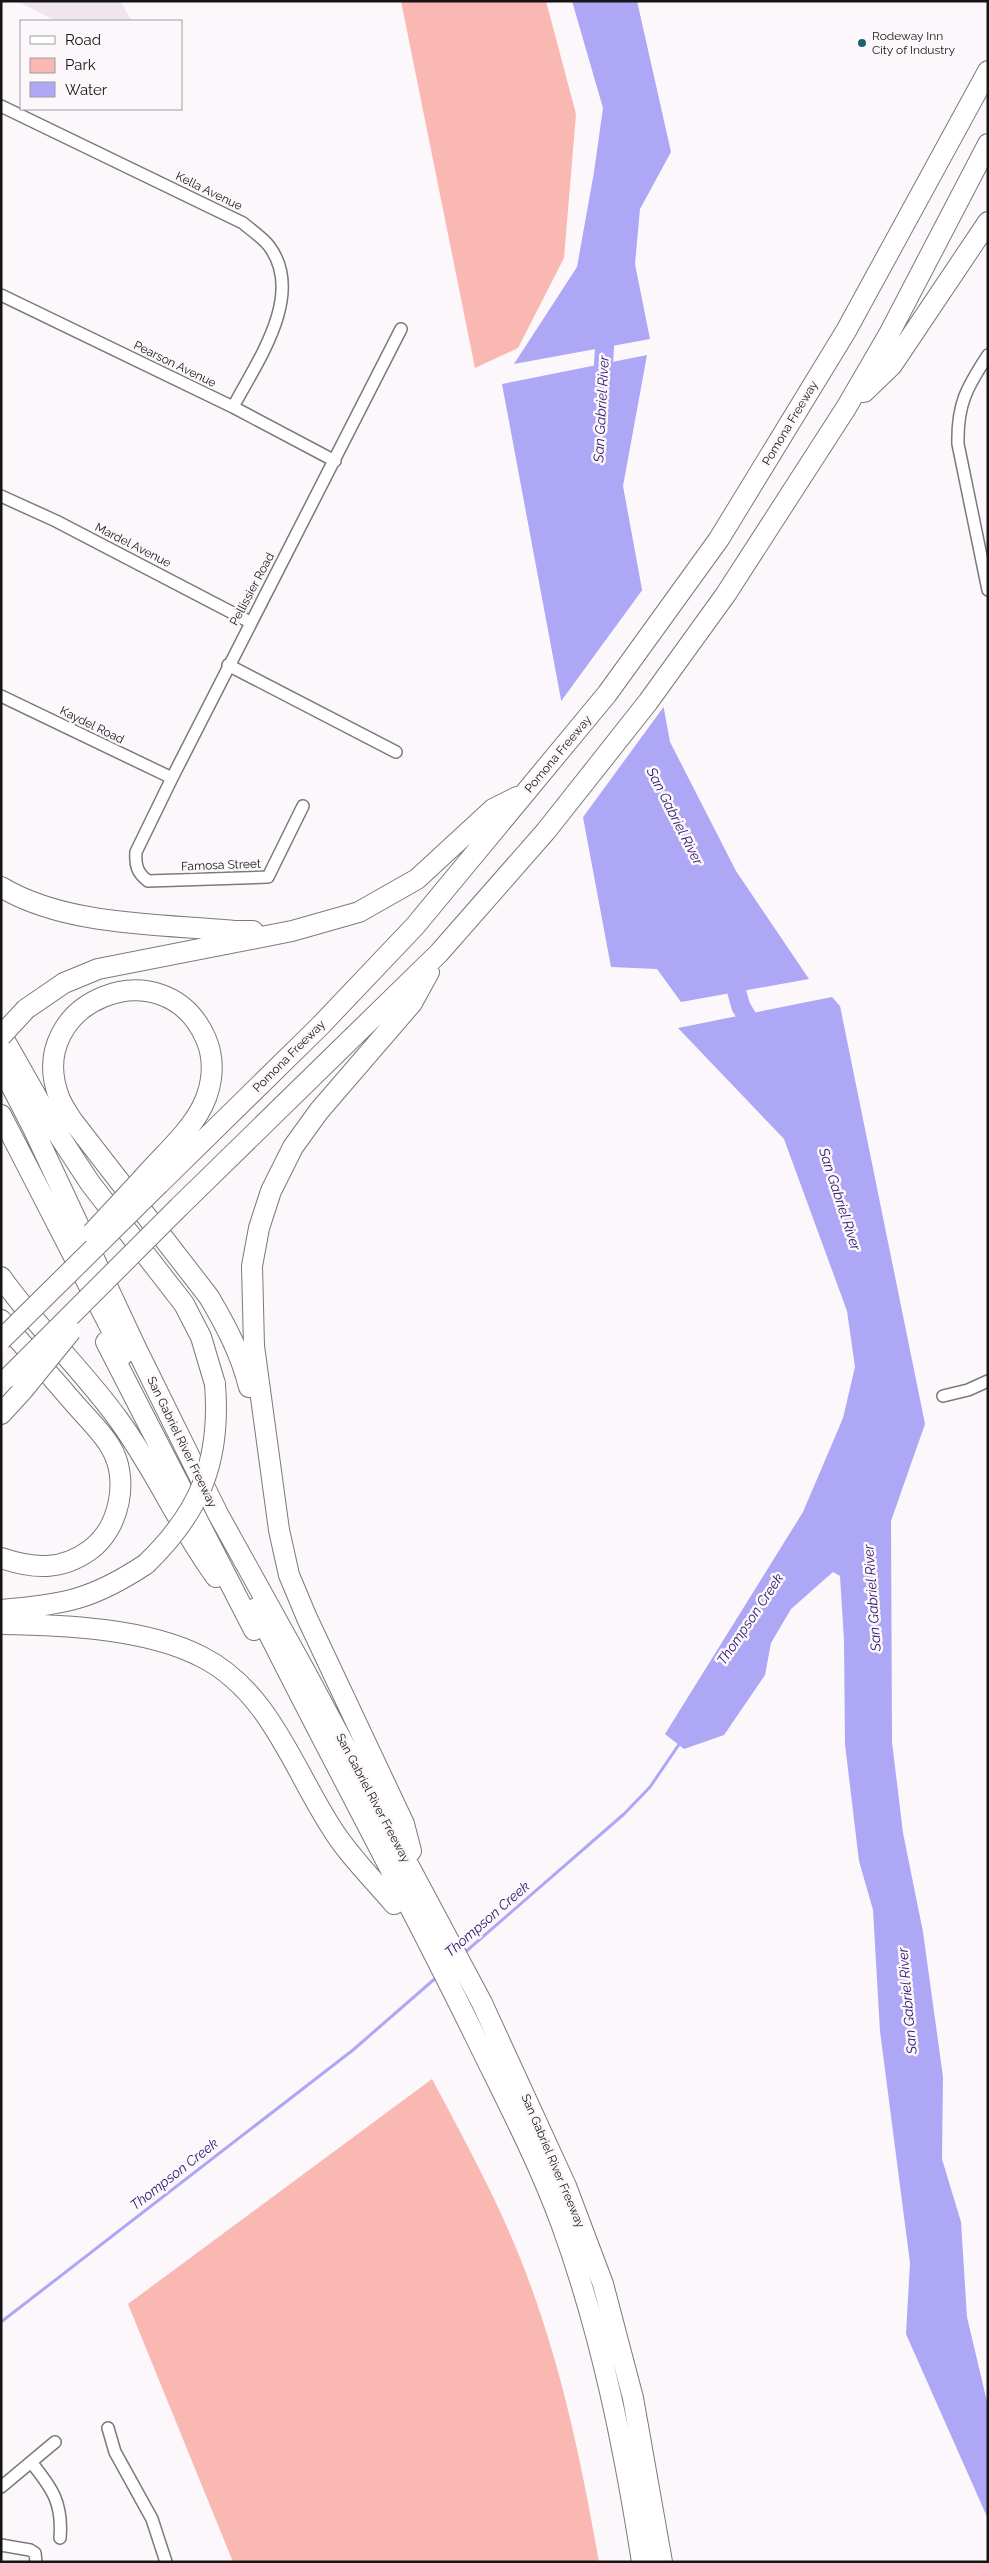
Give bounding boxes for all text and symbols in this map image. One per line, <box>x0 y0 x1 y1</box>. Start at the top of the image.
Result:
legend <box>20 20 182 110</box>
place label: Rodeway Inn City of Industry <box>872 29 955 57</box>
text: Road <box>65 31 101 49</box>
marker: Rodeway Inn City of Industry <box>856 37 868 49</box>
text: Park <box>65 56 96 74</box>
text: Water <box>65 81 108 99</box>
street label: Kella Avenue <box>173 169 245 213</box>
street label: Pearson Avenue <box>132 338 218 390</box>
water label: San Gabriel River <box>590 354 612 464</box>
street label: Pomona Freeway <box>759 378 821 468</box>
street label: Mardel Avenue <box>93 520 173 570</box>
street label: Pellissier Road <box>227 550 277 628</box>
street label: Kaydel Road <box>58 703 126 747</box>
street label: Pomona Freeway <box>522 712 595 795</box>
water label: San Gabriel River <box>643 764 707 868</box>
street label: Famosa Street <box>181 857 261 873</box>
street label: Pomona Freeway <box>250 1017 328 1095</box>
water label: San Gabriel River <box>816 1145 865 1253</box>
street label: San Gabriel River Freeway <box>144 1374 220 1510</box>
water label: San Gabriel River <box>860 1543 884 1653</box>
water label: Thompson Creek <box>714 1570 787 1668</box>
street label: San Gabriel River Freeway <box>333 1731 413 1865</box>
water label: Thompson Creek <box>441 1878 533 1960</box>
water label: San Gabriel River <box>894 1946 920 2056</box>
street label: San Gabriel River Freeway <box>518 2092 588 2230</box>
water label: Thompson Creek <box>127 2135 221 2213</box>

